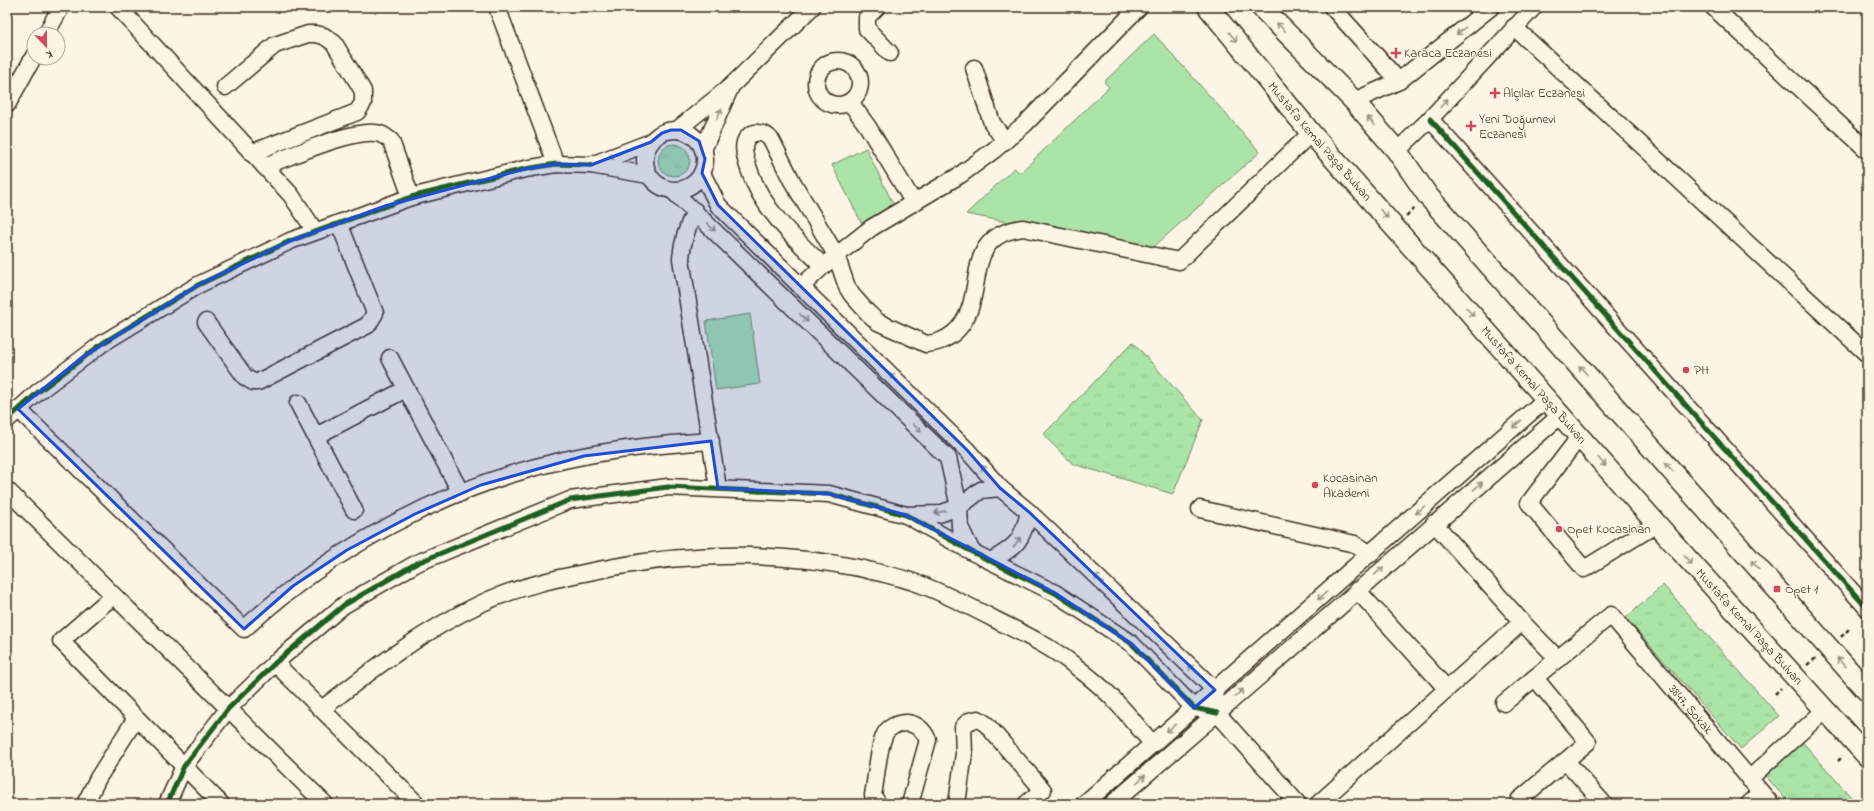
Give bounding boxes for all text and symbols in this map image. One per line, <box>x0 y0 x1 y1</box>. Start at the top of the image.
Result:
one-way arrow <box>1276 22 1286 32</box>
north arrow <box>26 26 66 66</box>
one-way arrow <box>1455 27 1466 36</box>
one-way arrow <box>1228 32 1237 43</box>
place label: Karaca Eczanesi <box>1404 44 1492 63</box>
text: K <box>43 46 55 63</box>
marker: Karaca Eczanesi <box>1391 48 1401 58</box>
street label: Mustafa Kemal Paşa Bulvarı <box>1263 78 1377 205</box>
place label: Alçılar Eczanesi <box>1503 84 1585 103</box>
marker: Alçılar Eczanesi <box>1490 88 1500 98</box>
one-way arrow <box>1439 98 1448 108</box>
one-way arrow <box>716 108 723 120</box>
place label: Yeni Doğumevi Eczanesi <box>1479 110 1556 144</box>
one-way arrow <box>1367 116 1376 126</box>
marker: Yeni Doğumevi Eczanesi <box>1466 121 1476 131</box>
one-way arrow <box>608 153 621 160</box>
one-way arrow <box>1380 209 1389 219</box>
one-way arrow <box>706 222 716 232</box>
one-way arrow <box>1466 306 1475 317</box>
one-way arrow <box>799 313 809 323</box>
street label: Mustafa Kemal Paşa Bulvarı <box>1476 322 1591 448</box>
place label: Ptt <box>1694 361 1710 380</box>
one-way arrow <box>1578 365 1587 375</box>
marker: Ptt <box>1681 365 1691 375</box>
one-way arrow <box>889 373 899 383</box>
one-way arrow <box>1512 420 1522 429</box>
one-way arrow <box>912 423 922 433</box>
one-way arrow <box>1598 457 1607 467</box>
one-way arrow <box>1664 462 1673 473</box>
one-way arrow <box>980 465 989 475</box>
place label: Kocasinan Akademi <box>1323 469 1378 503</box>
marker: Kocasinan Akademi <box>1310 480 1320 490</box>
one-way arrow <box>1472 481 1483 490</box>
one-way arrow <box>1415 506 1425 515</box>
one-way arrow <box>934 509 947 517</box>
place label: Opet Kocasinan <box>1567 520 1651 539</box>
marker: Opet Kocasinan <box>1554 524 1564 534</box>
one-way arrow <box>1013 537 1021 548</box>
one-way arrow <box>1683 554 1692 564</box>
one-way arrow <box>1751 560 1760 570</box>
street label: Mustafa Kemal Paşa Bulvarı <box>1691 564 1807 689</box>
one-way arrow <box>1374 566 1384 575</box>
one-way arrow <box>1094 574 1104 584</box>
place label: Opet 1 <box>1785 580 1818 599</box>
marker: Opet 1 <box>1772 584 1782 594</box>
one-way arrow <box>1317 592 1327 601</box>
one-way arrow <box>1837 657 1846 667</box>
one-way arrow <box>1188 664 1198 674</box>
street label: 3847. Sokak <box>1664 680 1718 739</box>
one-way arrow <box>1234 688 1244 698</box>
one-way arrow <box>1166 723 1177 732</box>
one-way arrow <box>1136 774 1147 783</box>

